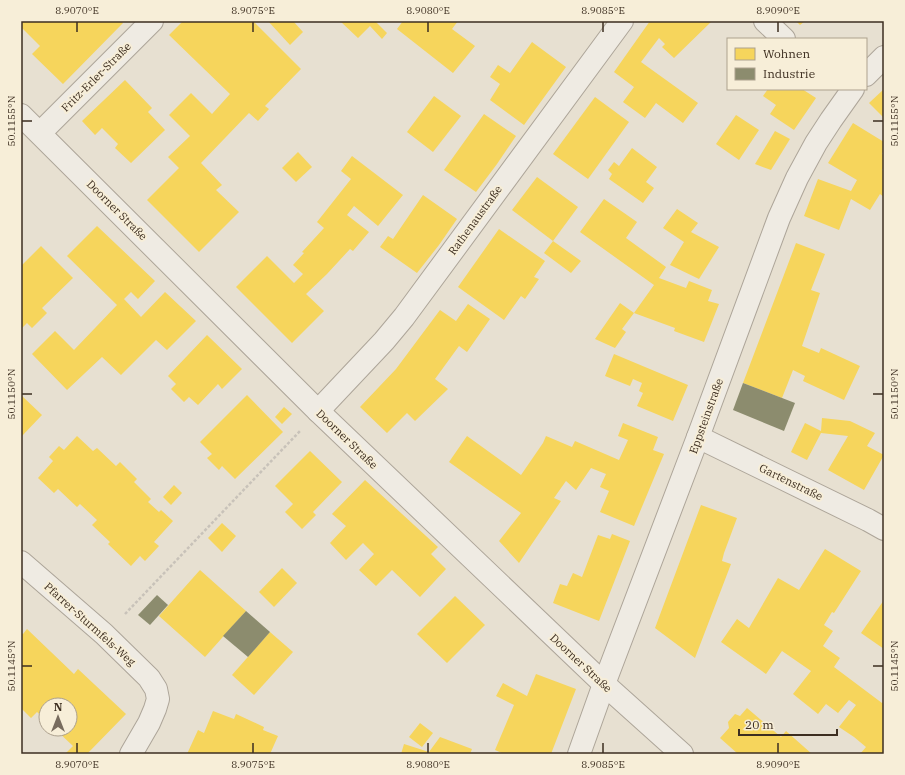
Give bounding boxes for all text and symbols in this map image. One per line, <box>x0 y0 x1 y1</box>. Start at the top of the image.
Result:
text: 8.9070°E <box>55 4 99 17</box>
text: 8.9075°E <box>231 4 275 17</box>
text: 8.9080°E <box>406 4 450 17</box>
text: 8.9085°E <box>581 4 625 17</box>
text: 8.9090°E <box>756 4 800 17</box>
legend <box>727 38 867 90</box>
street label: Fritz-Erler-Straße <box>58 39 134 115</box>
text: Wohnen <box>763 46 810 61</box>
text: Industrie <box>763 66 815 81</box>
text: 50.1155°N <box>5 95 18 147</box>
text: 50.1155°N <box>888 95 901 147</box>
street label: Doorner Straße <box>84 177 150 243</box>
street label: Rathenaustraße <box>445 182 505 258</box>
text: 50.1150°N <box>5 368 18 420</box>
text: 50.1150°N <box>888 368 901 420</box>
street label: Eppsteinstraße <box>686 376 726 456</box>
street label: Doorner Straße <box>313 406 381 472</box>
street label: Gartenstraße <box>757 461 825 503</box>
street label: Pfarrer-Sturmfels-Weg <box>42 579 138 669</box>
street label: Doorner Straße <box>547 631 615 695</box>
text: 50.1145°N <box>5 640 18 692</box>
text: 50.1145°N <box>888 640 901 692</box>
north arrow <box>38 697 78 737</box>
text: N <box>54 700 63 714</box>
scale bar <box>739 711 837 737</box>
text: 20 m <box>745 717 774 732</box>
text: 8.9070°E <box>55 758 99 771</box>
text: 8.9075°E <box>231 758 275 771</box>
text: 8.9080°E <box>406 758 450 771</box>
text: 8.9085°E <box>581 758 625 771</box>
text: 8.9090°E <box>756 758 800 771</box>

